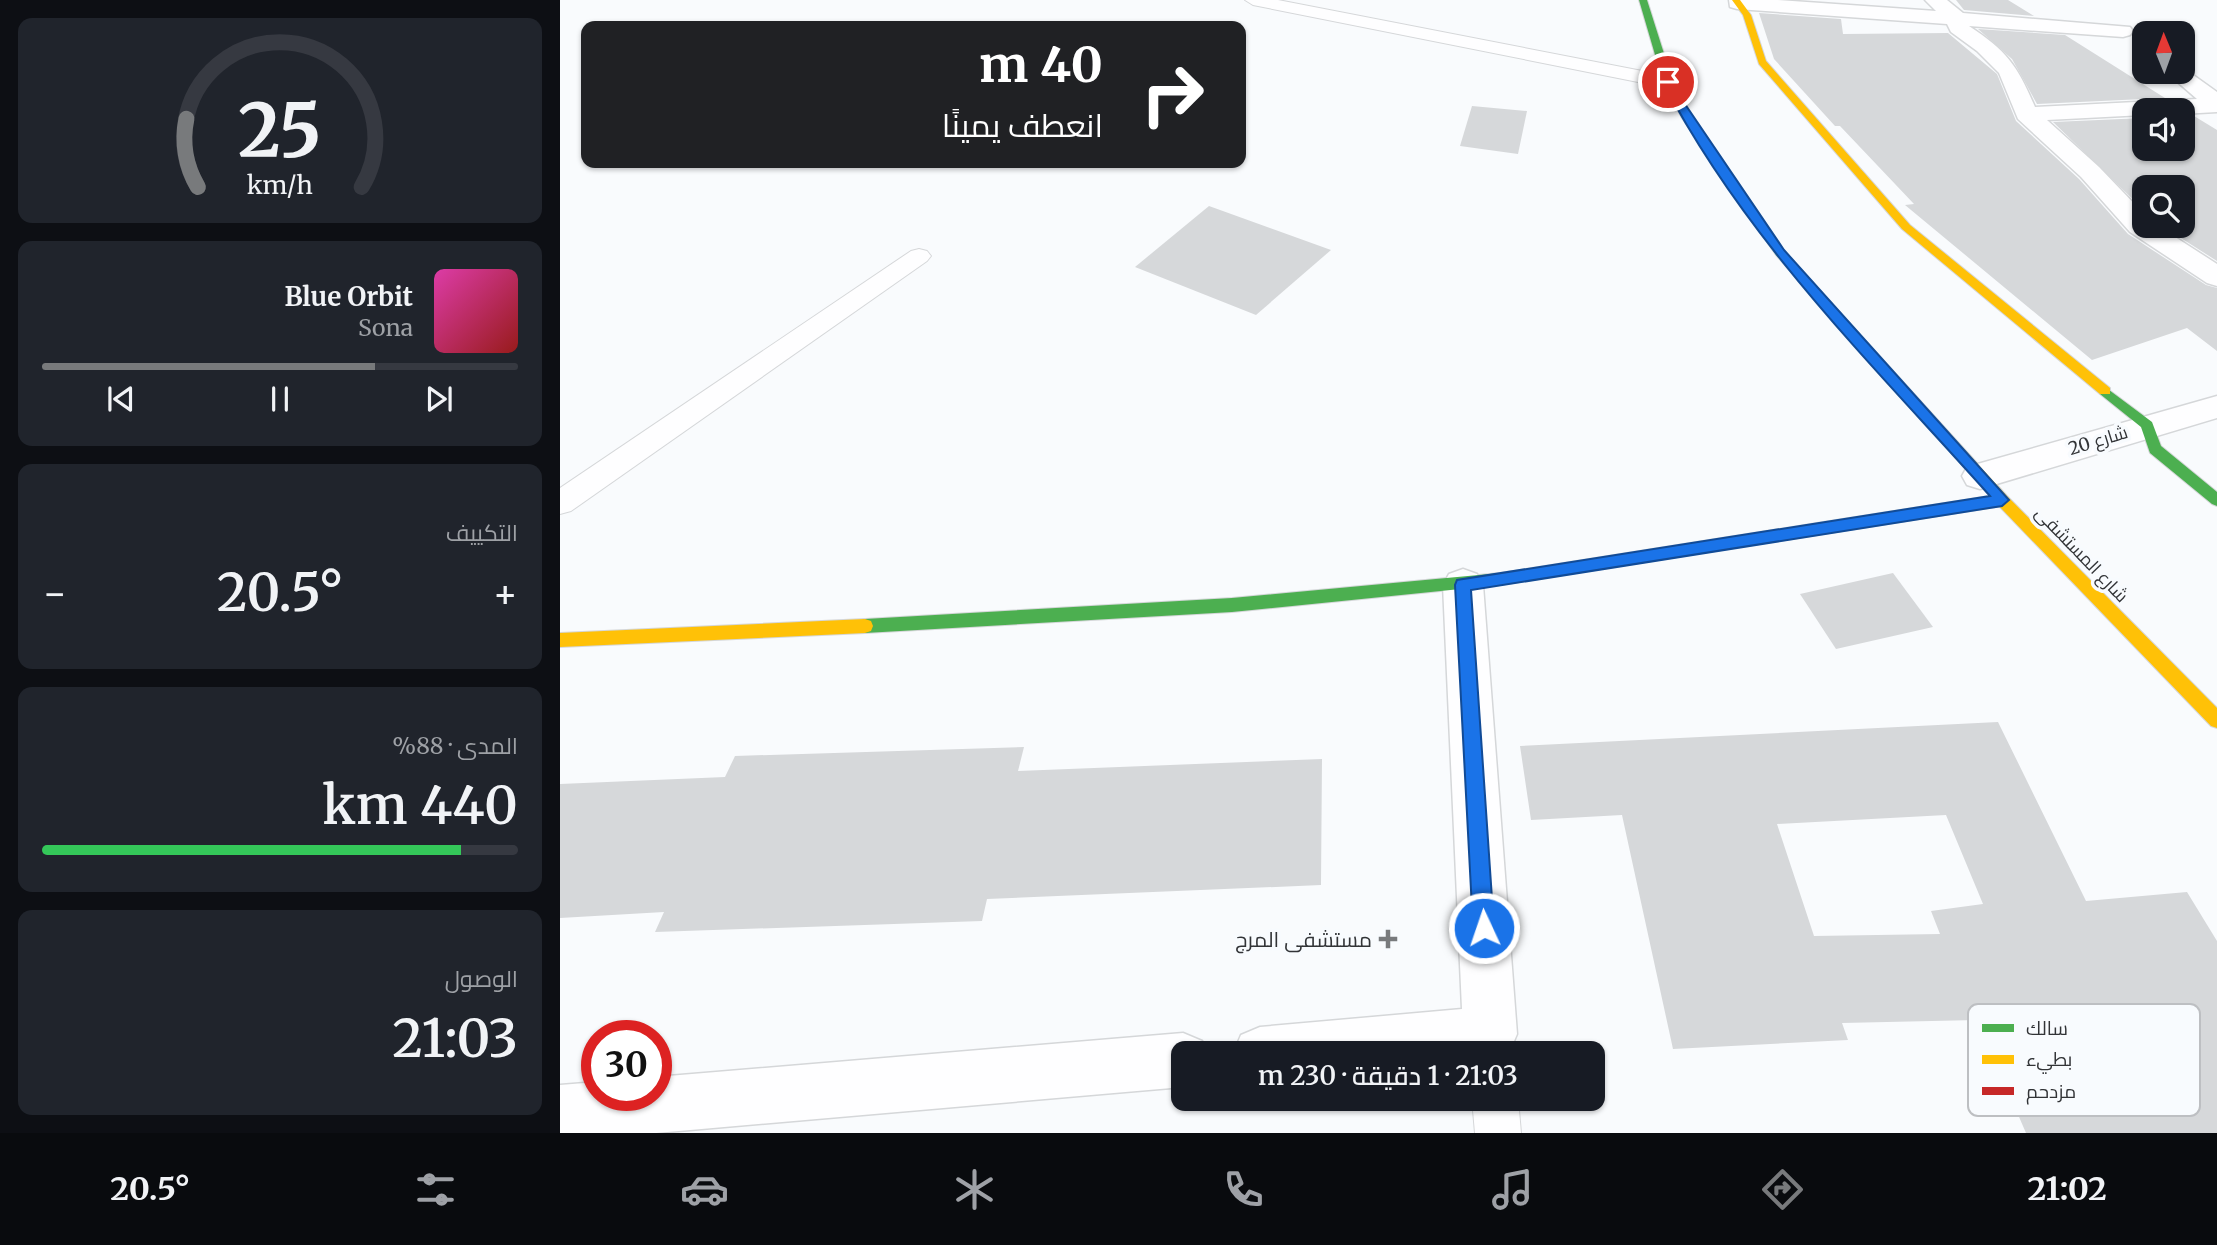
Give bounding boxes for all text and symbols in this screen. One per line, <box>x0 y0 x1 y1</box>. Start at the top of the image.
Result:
north arrow <box>2132 21 2194 84</box>
map controls <box>2132 21 2195 238</box>
text: 40 m <box>979 34 1103 95</box>
icon: right <box>1127 49 1218 140</box>
pin <box>1638 52 1698 112</box>
icon: arrive <box>1649 63 1687 101</box>
text: 25 <box>238 85 322 177</box>
button: sound <box>2132 98 2195 161</box>
text: انعطف يمينًا <box>942 106 1103 146</box>
text: km/h <box>247 168 313 200</box>
button: search <box>2132 175 2195 238</box>
text: Blue Orbit <box>284 280 413 313</box>
text: Sona <box>358 313 413 342</box>
icon: previous <box>102 380 140 418</box>
icon: pause <box>261 380 299 418</box>
icon: next <box>420 380 458 418</box>
street label: شارع 20 <box>2065 420 2131 461</box>
street label: شارع المستشفى <box>2030 501 2134 608</box>
text: التكييف <box>446 518 518 547</box>
text: 20.5° <box>217 560 343 625</box>
text: − <box>42 570 67 617</box>
text: + <box>493 570 518 617</box>
text: المدى · 88% <box>392 731 518 760</box>
text: 440 km <box>322 773 518 838</box>
position arrow <box>1447 891 1521 965</box>
place label: مستشفى المرج <box>1235 926 1372 954</box>
marker: مستشفى المرج <box>1378 929 1398 949</box>
text: الوصول <box>445 964 518 993</box>
legend <box>1968 1004 2200 1116</box>
text: 21:03 <box>392 1006 518 1071</box>
text: سالك <box>2026 1016 2068 1040</box>
speed limit sign: 30 <box>581 1020 672 1111</box>
text: بطيء <box>2026 1047 2072 1074</box>
text: 21:03 · 1 دقيقة · 230 m <box>1258 1059 1518 1092</box>
text: مزدحم <box>2026 1079 2076 1105</box>
icon: filters <box>411 1165 460 1214</box>
icon: car <box>680 1165 729 1214</box>
icon: climate <box>950 1165 999 1214</box>
icon: phone <box>1219 1165 1268 1214</box>
icon: music <box>1488 1165 1537 1214</box>
icon: directions <box>1758 1165 1807 1214</box>
text: 20.5° <box>110 1169 190 1209</box>
text: 21:02 <box>2027 1169 2107 1209</box>

